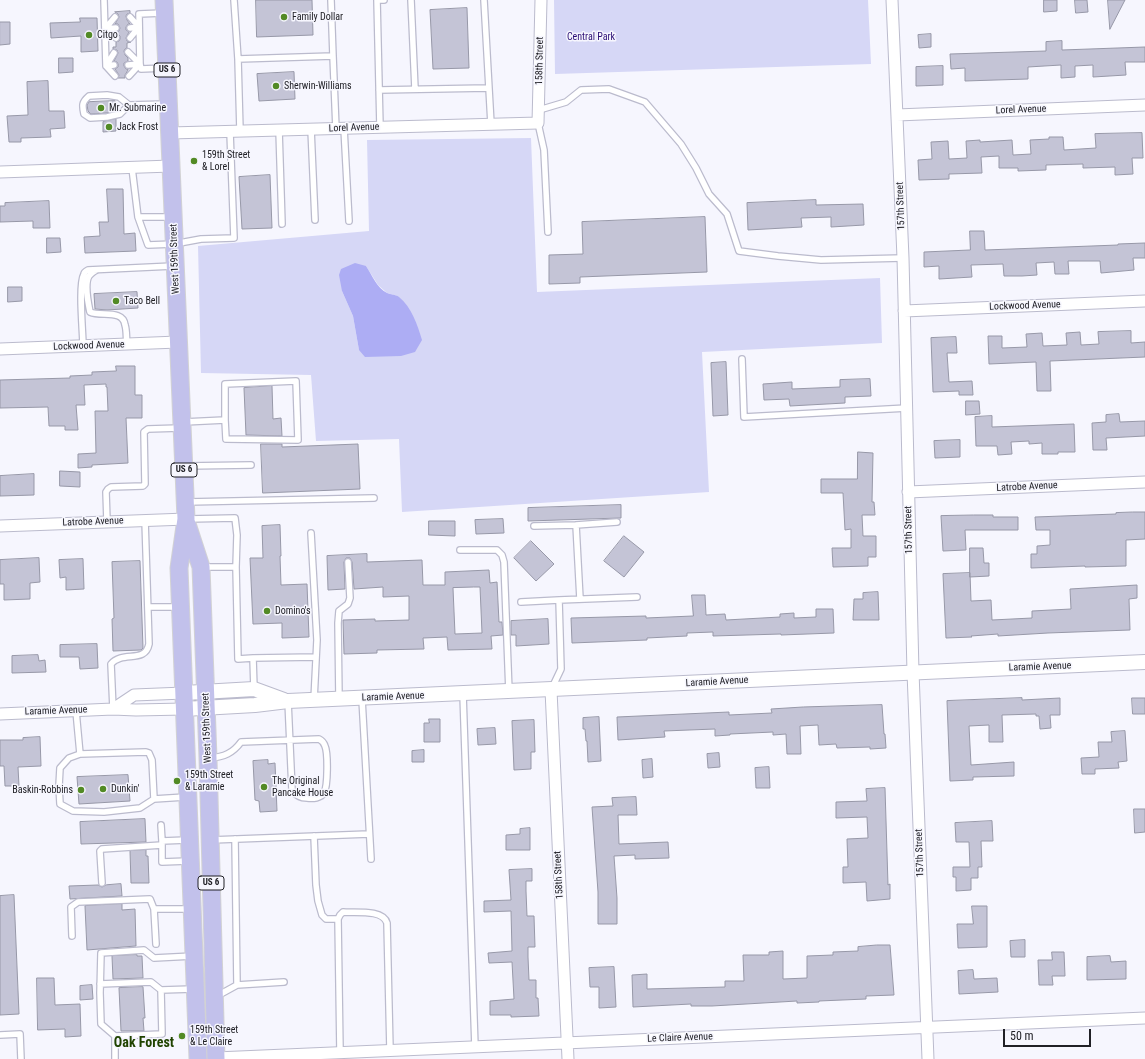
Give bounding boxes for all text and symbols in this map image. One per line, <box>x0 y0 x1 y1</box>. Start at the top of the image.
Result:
place label: Family Dollar <box>292 11 343 23</box>
marker: Family Dollar <box>279 12 289 22</box>
place label: Citgo <box>97 29 118 41</box>
marker: Citgo <box>84 30 94 40</box>
park label: Central Park <box>567 31 615 43</box>
street label: 158th Street <box>534 37 546 85</box>
road number: US 6 <box>154 63 180 77</box>
place label: Sherwin-Williams <box>284 80 352 92</box>
marker: Sherwin-Williams <box>271 81 281 91</box>
place label: Mr. Submarine <box>109 102 166 114</box>
marker: Mr. Submarine <box>96 103 106 113</box>
street label: Lorel Avenue <box>995 103 1047 117</box>
place label: Jack Frost <box>117 121 158 133</box>
street label: Lorel Avenue <box>328 121 380 135</box>
marker: Jack Frost <box>104 122 114 132</box>
place label: 159th Street & Lorel <box>202 149 250 172</box>
marker: 159th Street & Lorel <box>189 156 199 166</box>
street label: 157th Street <box>894 182 908 230</box>
street label: West 159th Street <box>168 224 182 294</box>
place label: Taco Bell <box>124 295 160 307</box>
marker: Taco Bell <box>111 296 121 306</box>
street label: Lockwood Avenue <box>989 299 1061 313</box>
street label: Lockwood Avenue <box>53 339 125 353</box>
road number: US 6 <box>171 463 197 477</box>
street label: Latrobe Avenue <box>996 479 1058 495</box>
street label: 157th Street <box>903 506 915 554</box>
street label: Latrobe Avenue <box>62 515 124 529</box>
place label: Domino's <box>275 605 311 617</box>
marker: Domino's <box>262 606 272 616</box>
street label: Laramie Avenue <box>1008 660 1072 674</box>
street label: Laramie Avenue <box>685 674 749 690</box>
street label: Laramie Avenue <box>361 690 425 704</box>
street label: West 159th Street <box>200 693 214 763</box>
street label: Laramie Avenue <box>24 704 88 718</box>
place label: 159th Street & Laramie <box>185 769 233 792</box>
place label: The Original Pancake House <box>272 775 333 798</box>
marker: 159th Street & Laramie <box>172 776 182 786</box>
marker: The Original Pancake House <box>259 782 269 792</box>
place label: Dunkin' <box>111 783 139 795</box>
place label: Baskin-Robbins <box>12 784 73 796</box>
marker: Dunkin' <box>98 784 108 794</box>
marker: Baskin-Robbins <box>76 785 86 795</box>
street label: 157th Street <box>913 829 927 877</box>
street label: 158th Street <box>552 851 566 899</box>
road number: US 6 <box>198 876 224 890</box>
scale bar <box>1005 1021 1093 1047</box>
place label: 159th Street & Le Claire <box>190 1024 238 1048</box>
text: 50 m <box>1010 1029 1034 1043</box>
marker: 159th Street & Le Claire <box>177 1031 187 1041</box>
street label: Le Claire Avenue <box>647 1031 713 1045</box>
district label: Oak Forest <box>114 1035 174 1051</box>

